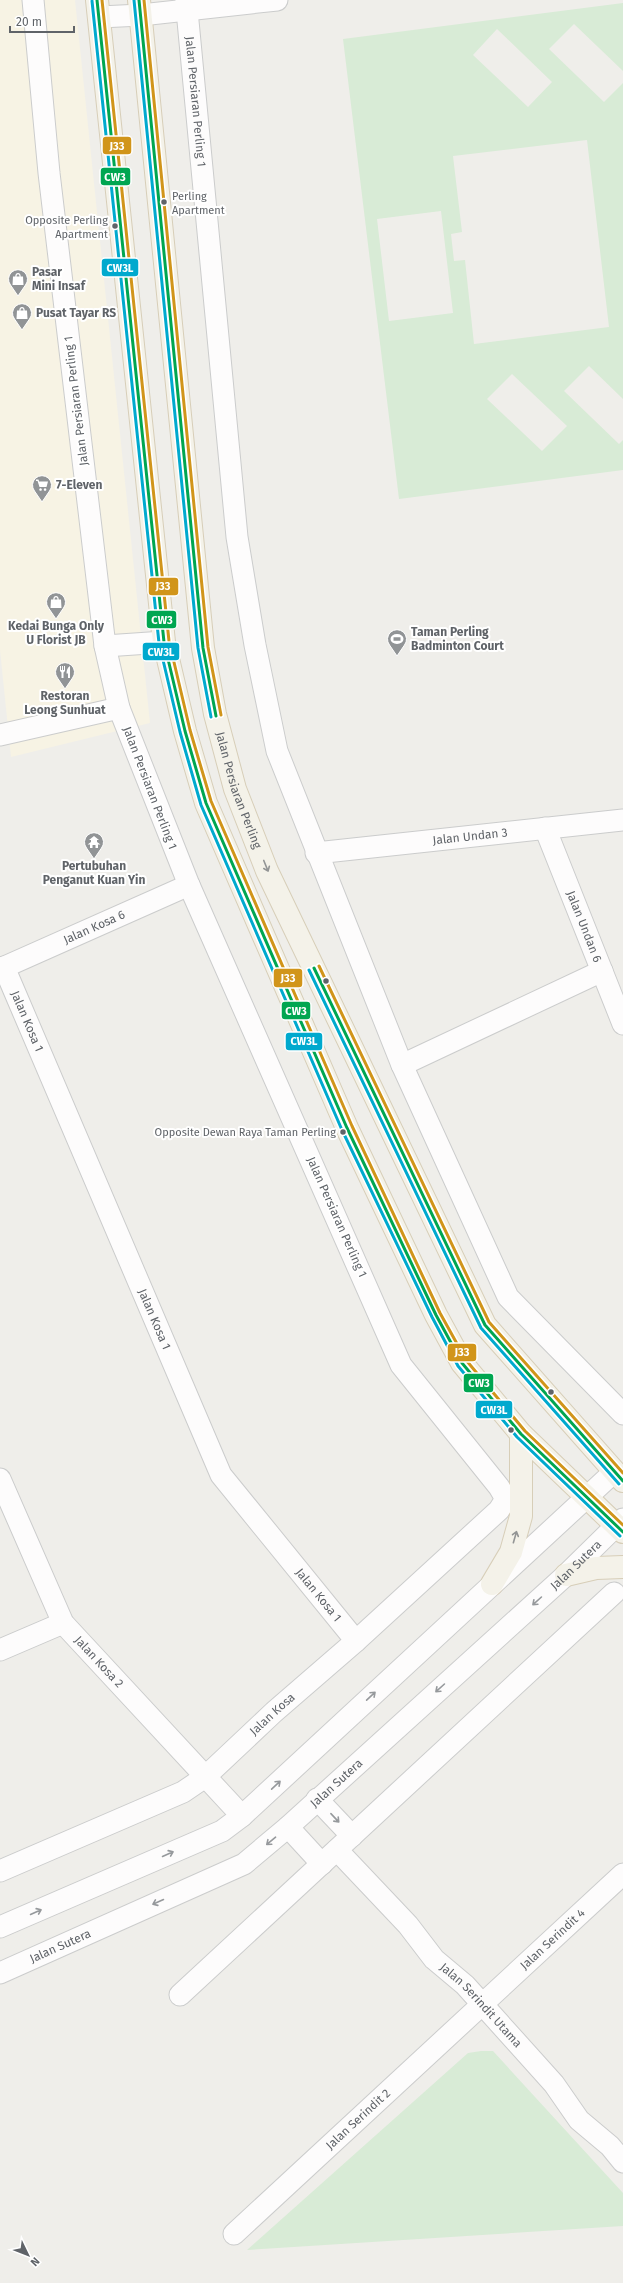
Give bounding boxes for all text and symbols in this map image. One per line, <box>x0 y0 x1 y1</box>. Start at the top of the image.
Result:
scale bar <box>10 8 74 34</box>
text: 20 m <box>16 15 42 29</box>
street label: Jalan Persiaran Perling 1 <box>182 36 209 167</box>
line badge: J33 <box>102 136 132 155</box>
text: J33 <box>109 140 125 153</box>
line badge: CW3 <box>100 167 131 186</box>
text: CW3 <box>104 171 126 184</box>
place label: Perling Apartment <box>172 190 225 217</box>
marker: Perling Apartment <box>159 197 169 207</box>
place label: Opposite Perling Apartment <box>25 214 108 241</box>
marker: Opposite Perling Apartment <box>110 221 120 231</box>
line badge: CW3L <box>101 258 139 277</box>
text: CW3L <box>106 262 134 275</box>
place label: Pasar Mini Insaf <box>32 265 87 293</box>
shop icon: Pasar Mini Insaf <box>7 268 29 296</box>
shop icon: Pusat Tayar RS <box>11 302 33 330</box>
place label: Pusat Tayar RS <box>36 306 116 320</box>
street label: Jalan Persiaran Perling 1 <box>61 335 91 467</box>
supermarket icon: 7-Eleven <box>31 474 53 502</box>
place label: 7-Eleven <box>56 478 102 492</box>
line badge: J33 <box>148 577 179 596</box>
text: J33 <box>155 580 171 593</box>
shop icon: Kedai Bunga Only U Florist JB <box>45 591 67 619</box>
line badge: CW3 <box>146 610 177 629</box>
text: CW3 <box>151 614 173 627</box>
place label: Kedai Bunga Only U Florist JB <box>8 619 105 647</box>
place label: Taman Perling Badminton Court <box>411 625 504 653</box>
sports icon: Taman Perling Badminton Court <box>386 628 408 656</box>
line badge: CW3L <box>142 642 180 661</box>
text: CW3L <box>147 646 175 659</box>
restaurant icon: Restoran Leong Sunhuat <box>54 661 76 689</box>
place label: Restoran Leong Sunhuat <box>24 689 106 717</box>
street label: Jalan Persiaran Perling 1 <box>120 724 180 852</box>
street label: Jalan Persiaran Perling <box>213 730 265 851</box>
street label: Jalan Undan 3 <box>432 825 508 847</box>
temple icon: Pertubuhan Penganut Kuan Yin <box>83 831 105 859</box>
place label: Pertubuhan Penganut Kuan Yin <box>43 859 145 887</box>
one-way arrow <box>262 860 270 872</box>
street label: Jalan Undan 6 <box>564 889 605 964</box>
street label: Jalan Kosa 6 <box>61 907 127 947</box>
line badge: J33 <box>273 968 303 988</box>
text: J33 <box>280 972 296 985</box>
unlabelled marker <box>321 976 331 986</box>
street label: Jalan Kosa 1 <box>8 989 46 1054</box>
line badge: CW3 <box>281 1001 311 1020</box>
text: CW3 <box>285 1005 307 1018</box>
line badge: CW3L <box>285 1032 323 1051</box>
text: CW3L <box>290 1035 318 1048</box>
place label: Opposite Dewan Raya Taman Perling <box>155 1126 336 1139</box>
marker: Opposite Dewan Raya Taman Perling <box>338 1127 348 1137</box>
street label: Jalan Persiaran Perling 1 <box>304 1154 370 1280</box>
street label: Jalan Kosa 1 <box>135 1287 174 1352</box>
line badge: J33 <box>447 1343 477 1362</box>
text: J33 <box>454 1346 470 1359</box>
line badge: CW3 <box>463 1373 494 1393</box>
text: CW3 <box>468 1377 490 1390</box>
unlabelled marker <box>546 1387 556 1397</box>
line badge: CW3L <box>475 1400 513 1419</box>
text: CW3L <box>480 1404 508 1417</box>
unlabelled marker <box>506 1425 516 1435</box>
one-way arrow <box>512 1531 519 1544</box>
street label: Jalan Sutera <box>548 1537 604 1593</box>
street label: Jalan Kosa 1 <box>293 1565 344 1624</box>
one-way arrow <box>532 1596 542 1606</box>
street label: Jalan Kosa 2 <box>72 1633 126 1691</box>
one-way arrow <box>436 1683 446 1692</box>
street label: Jalan Kosa <box>247 1690 298 1738</box>
one-way arrow <box>366 1691 376 1701</box>
street label: Jalan Sutera <box>307 1756 365 1810</box>
one-way arrow <box>271 1780 281 1789</box>
one-way arrow <box>330 1812 339 1823</box>
one-way arrow <box>266 1837 277 1846</box>
one-way arrow <box>161 1850 173 1857</box>
one-way arrow <box>152 1899 164 1907</box>
street label: Jalan Serindit 4 <box>517 1905 588 1973</box>
one-way arrow <box>29 1907 41 1915</box>
street label: Jalan Sutera <box>28 1926 93 1966</box>
street label: Jalan Serindit Utama <box>437 1960 525 2050</box>
street label: Jalan Serindit 2 <box>323 2086 393 2152</box>
north arrow <box>8 2235 48 2275</box>
text: N <box>28 2254 42 2269</box>

